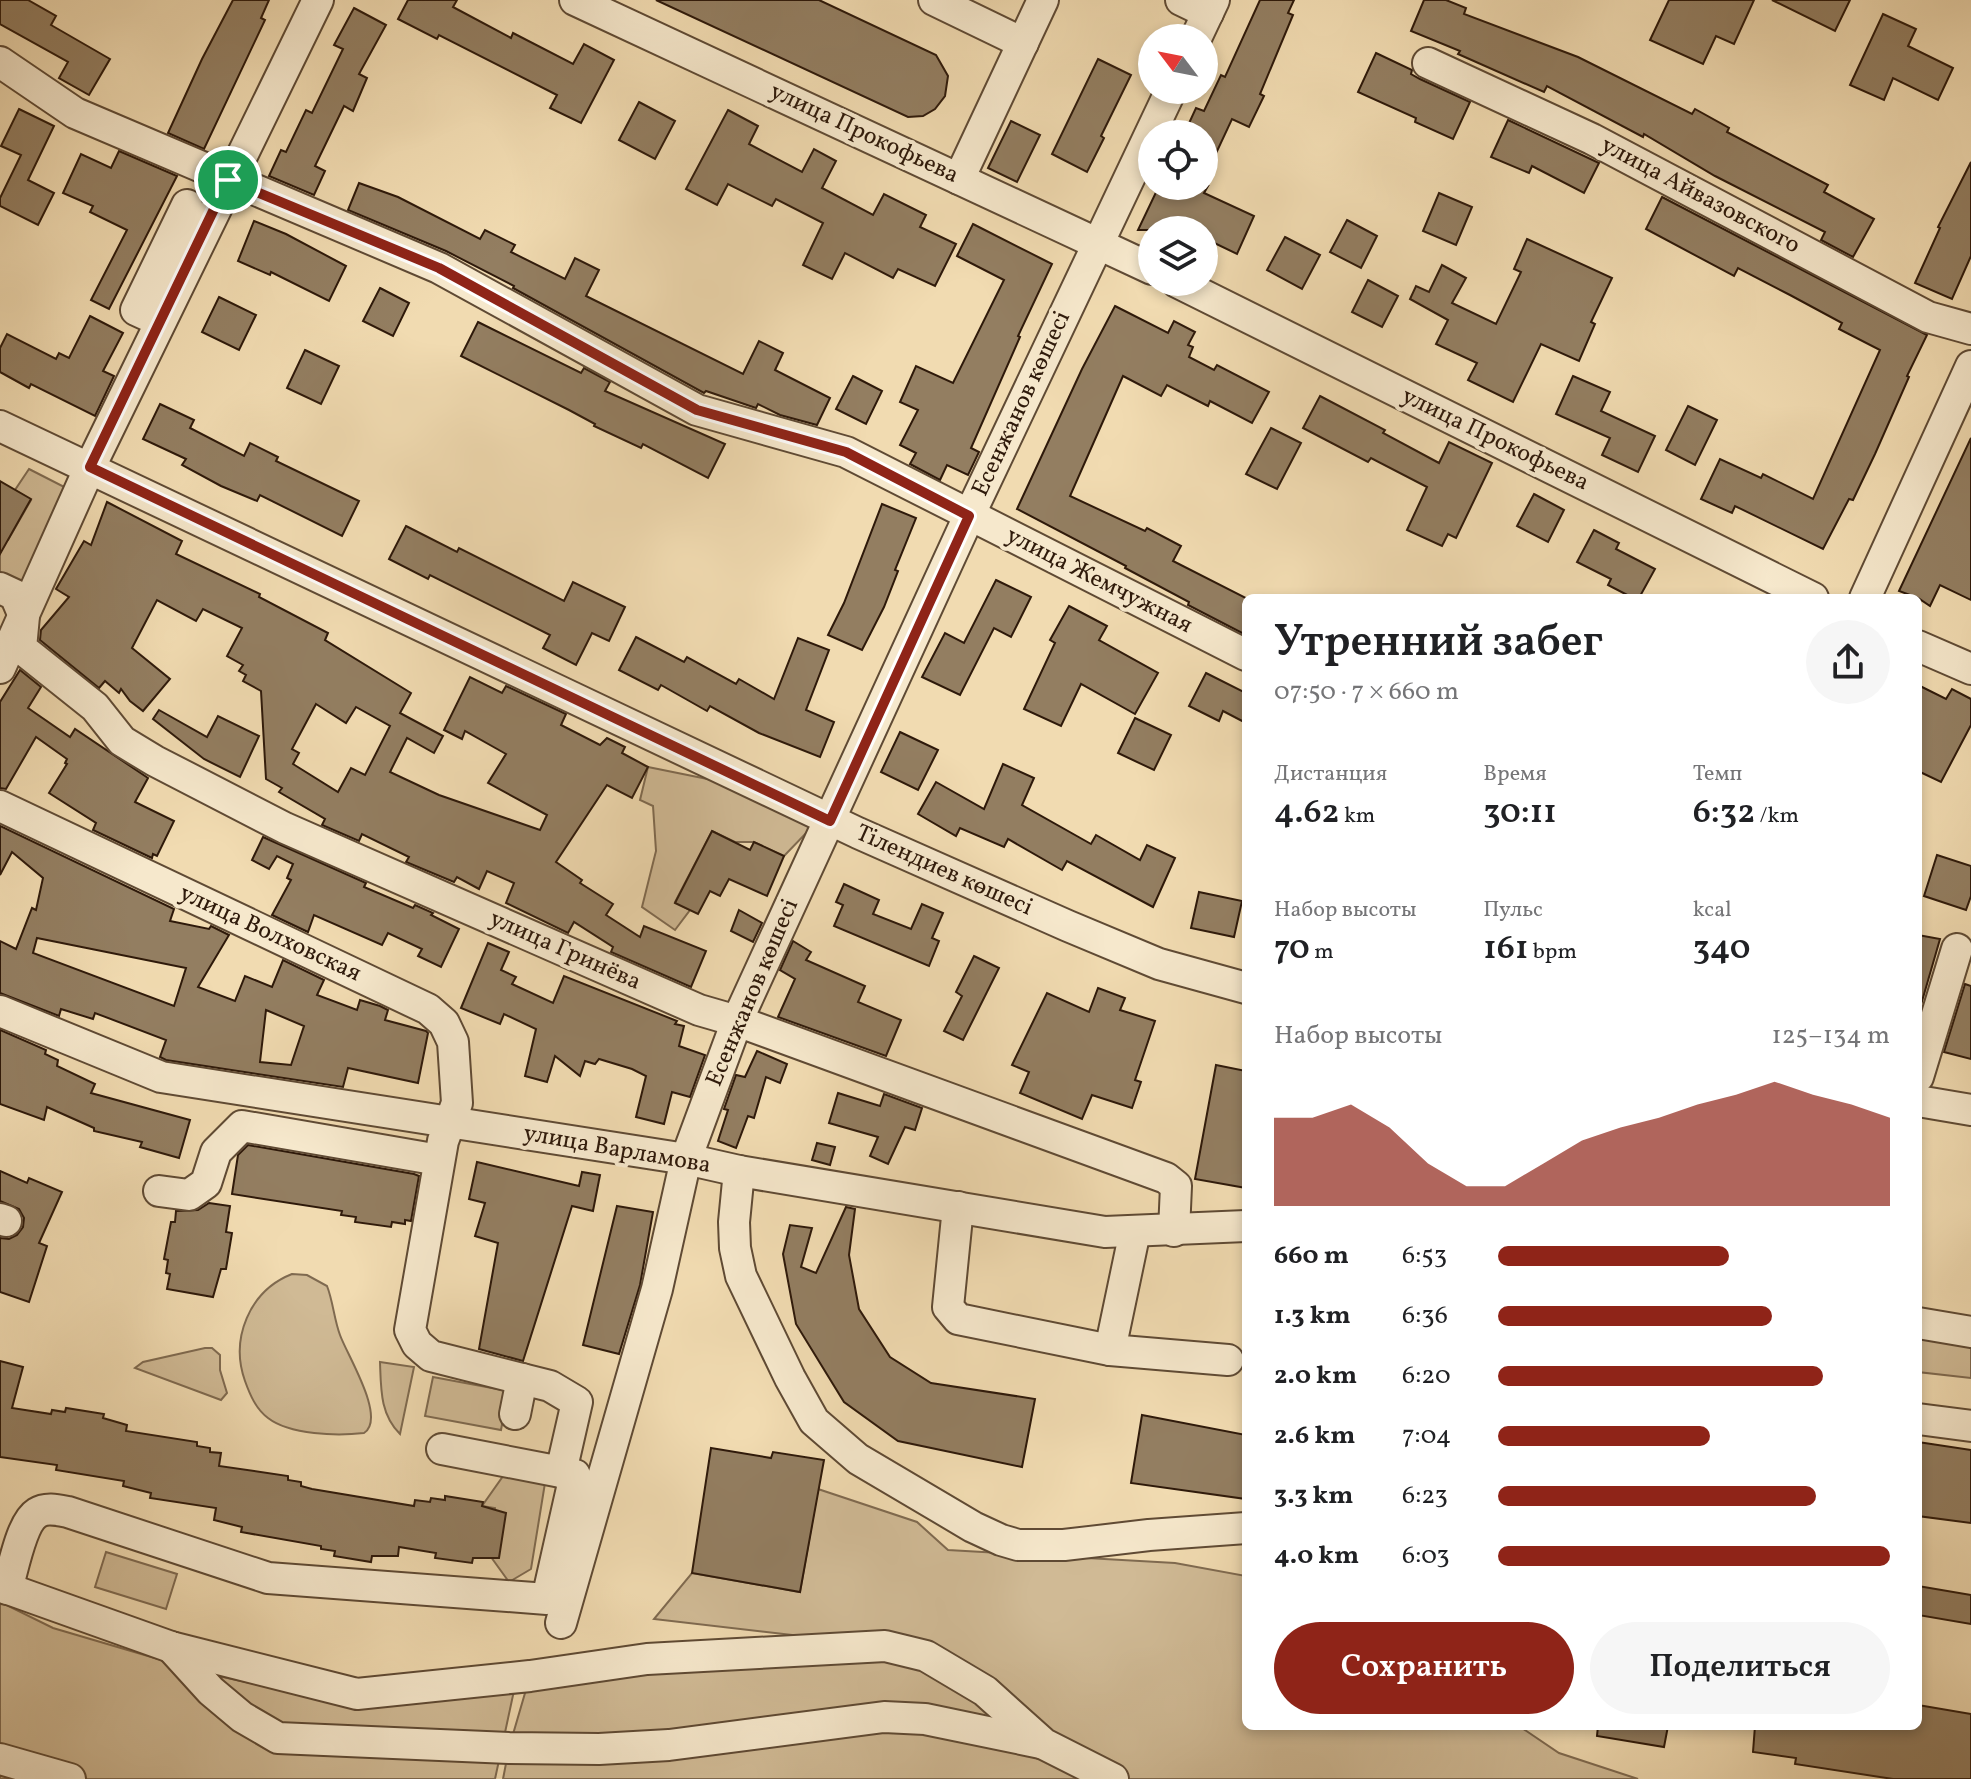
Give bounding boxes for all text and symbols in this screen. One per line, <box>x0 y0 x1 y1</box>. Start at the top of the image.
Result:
north arrow <box>1138 24 1218 104</box>
map controls <box>1138 24 1218 296</box>
street label: улица Прокофьева <box>764 75 964 193</box>
button: locate <box>1138 120 1218 200</box>
street label: улица Айвазовского <box>1594 129 1806 263</box>
pin <box>194 146 262 214</box>
icon: arrive <box>206 158 250 202</box>
button: layers <box>1138 216 1218 296</box>
street label: Есенжанов көшесі <box>964 306 1080 502</box>
street label: улица Прокофьева <box>1395 380 1595 500</box>
street label: улица Жемчужная <box>1000 519 1198 643</box>
text: Утренний забег <box>1274 613 1603 674</box>
button: share <box>1806 620 1890 704</box>
text: 07:50 · 7 × 660 m <box>1274 674 1459 710</box>
text: Дистанция <box>1274 759 1387 790</box>
text: Время <box>1483 759 1547 790</box>
text: Темп <box>1693 759 1742 790</box>
text: 4.62 <box>1274 790 1339 837</box>
text: 30:11 <box>1483 790 1557 837</box>
text: 6:32 <box>1693 790 1755 837</box>
text: km <box>1339 801 1375 832</box>
text: /km <box>1755 801 1799 832</box>
street label: Тілендиев көшесі <box>850 817 1038 925</box>
street label: улица Волховская <box>173 877 367 991</box>
street label: Есенжанов көшесі <box>698 894 808 1092</box>
text: Набор высоты <box>1274 895 1417 926</box>
text: Пульс <box>1483 895 1543 926</box>
text: kcal <box>1693 895 1732 926</box>
street label: улица Гринёва <box>484 902 646 1000</box>
text: 70 <box>1274 926 1310 973</box>
text: 161 <box>1483 926 1528 973</box>
text: 340 <box>1693 926 1751 973</box>
text: m <box>1310 937 1334 968</box>
text: bpm <box>1528 937 1577 968</box>
text: Набор высоты <box>1274 1018 1442 1054</box>
text: 125–134 m <box>1772 1018 1890 1054</box>
street label: улица Варламова <box>521 1117 713 1183</box>
text: 660 m <box>1274 1238 1349 1274</box>
text: 6:53 <box>1402 1238 1447 1274</box>
text: 1.3 km <box>1274 1298 1351 1334</box>
text: 6:36 <box>1402 1298 1448 1334</box>
text: 2.0 km <box>1274 1358 1357 1394</box>
text: 6:20 <box>1402 1358 1451 1394</box>
text: 2.6 km <box>1274 1418 1355 1454</box>
text: 7:04 <box>1402 1418 1451 1454</box>
text: 3.3 km <box>1274 1478 1354 1514</box>
text: 6:23 <box>1402 1478 1448 1514</box>
text: 4.0 km <box>1274 1538 1359 1574</box>
text: 6:03 <box>1402 1538 1450 1574</box>
button: Сохранить <box>1274 1622 1574 1714</box>
button: Поделиться <box>1590 1622 1890 1714</box>

